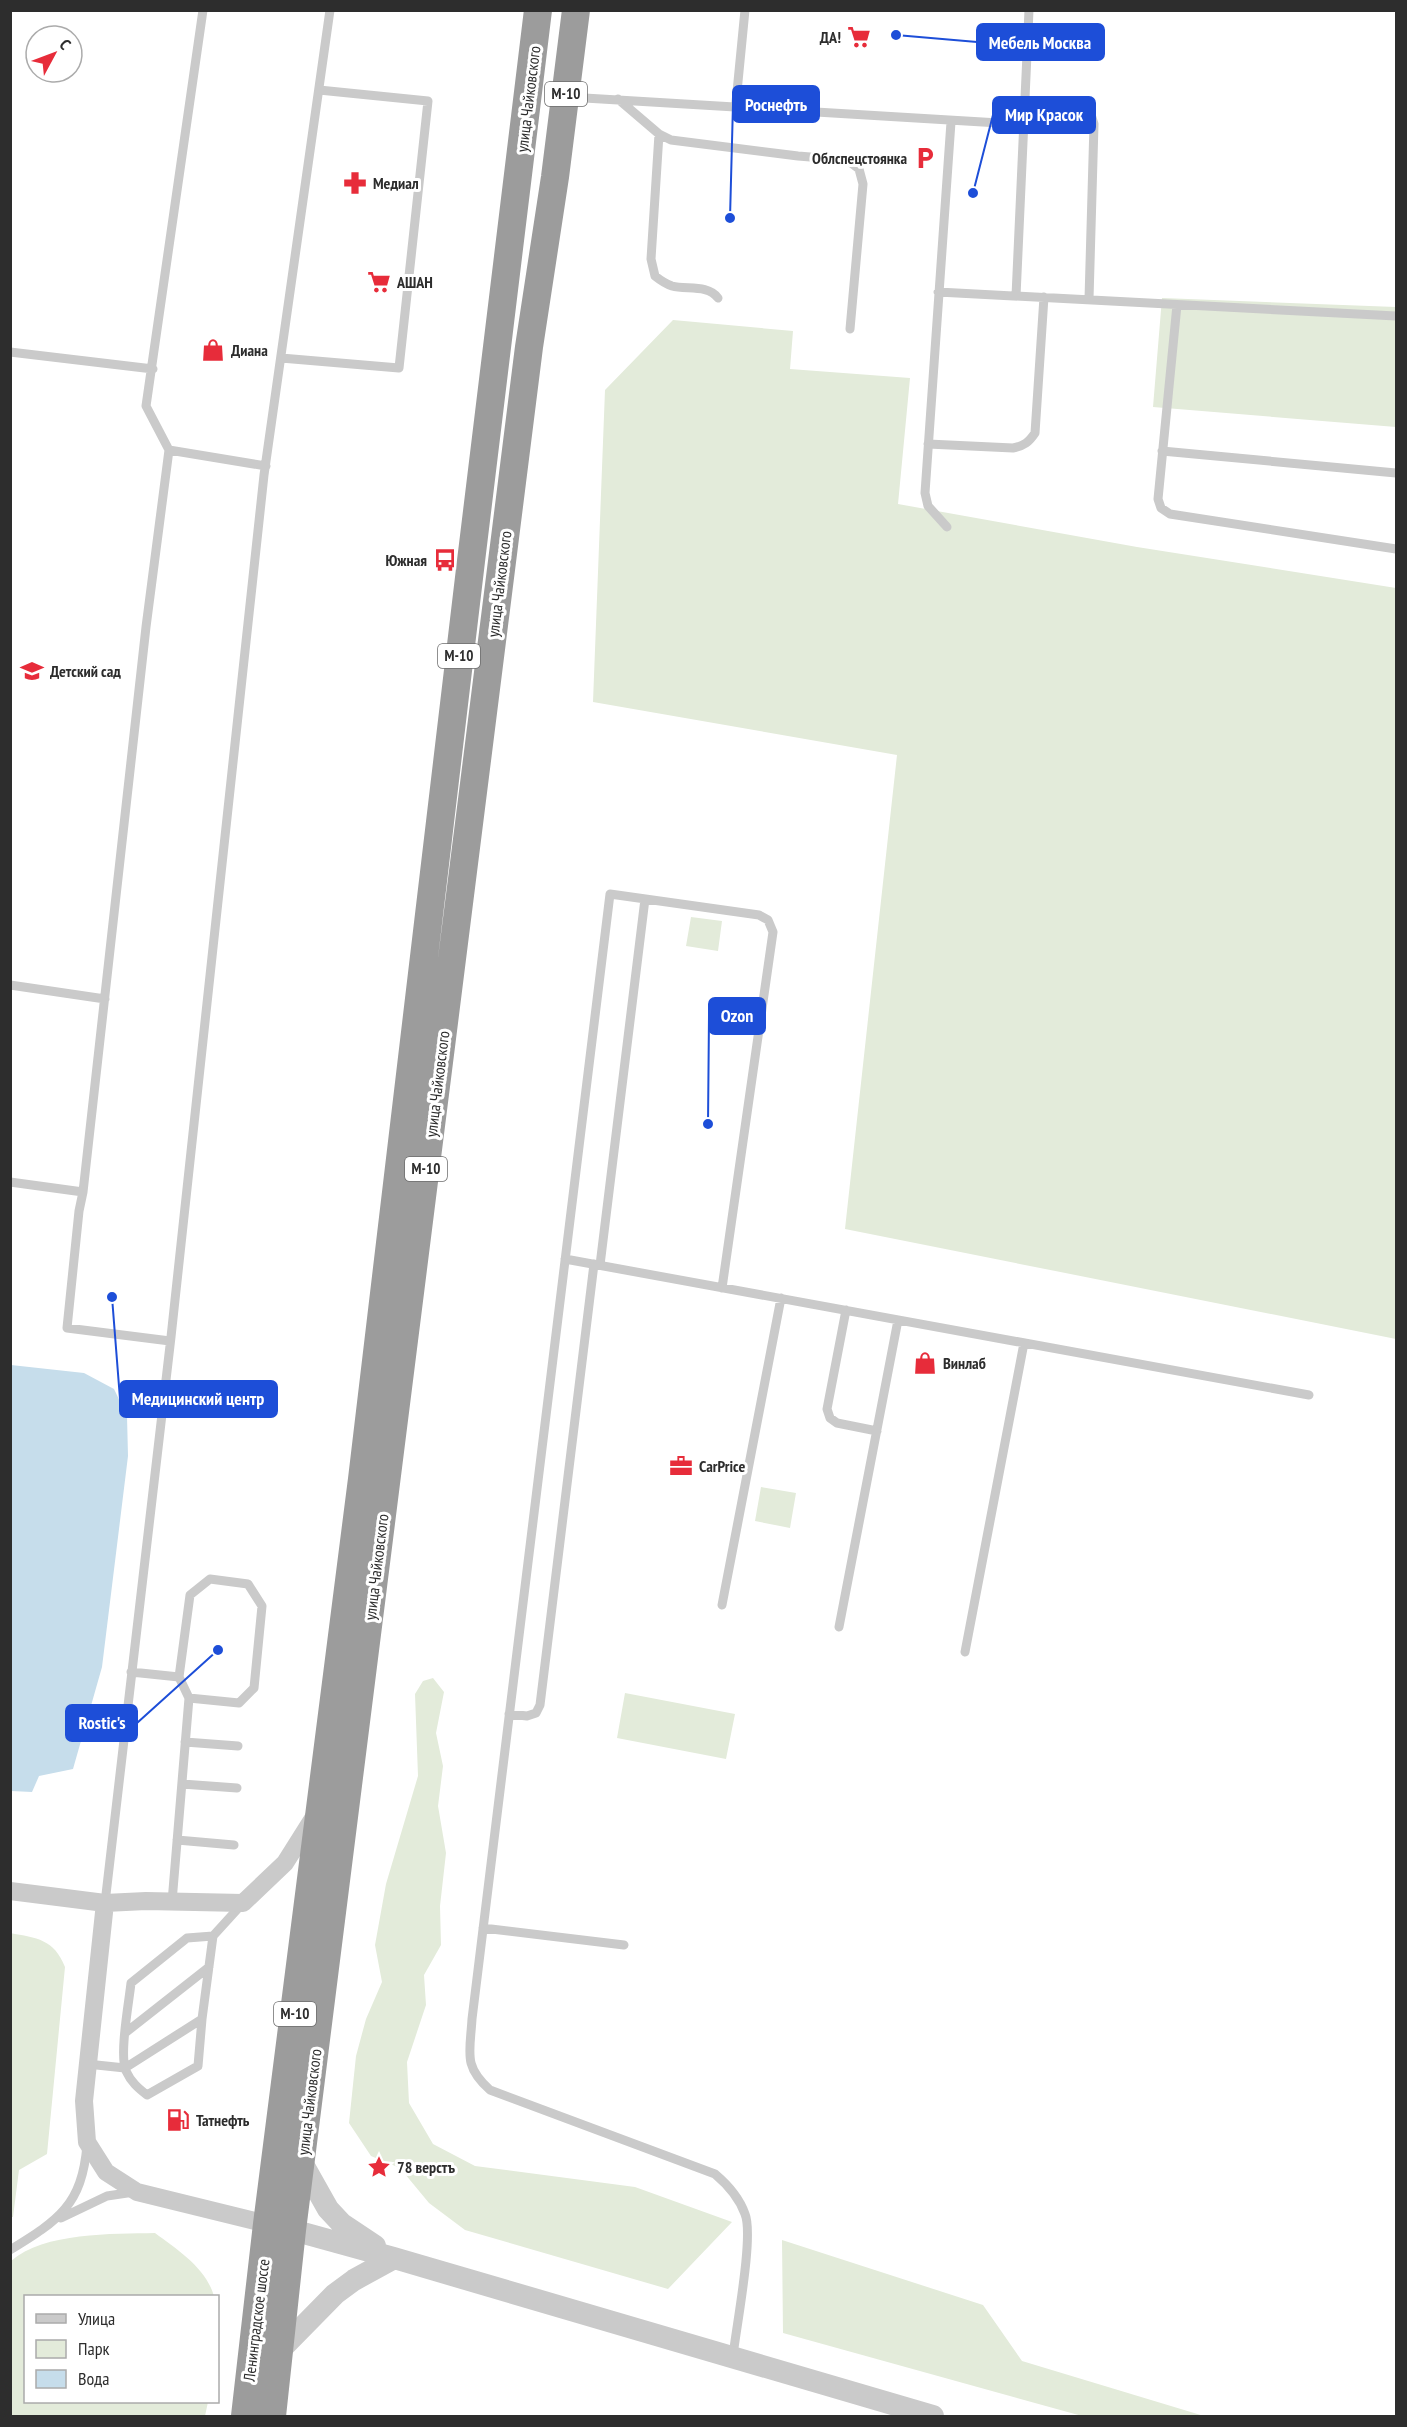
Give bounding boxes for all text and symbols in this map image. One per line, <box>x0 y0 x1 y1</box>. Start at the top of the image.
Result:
north arrow <box>24 24 84 84</box>
supermarket icon: ДА! <box>846 24 872 50</box>
callout: Мебель Москва <box>977 24 1104 60</box>
place label: ДА! <box>820 27 841 47</box>
text: Мебель Москва <box>989 31 1091 54</box>
text: С <box>55 35 76 54</box>
street label: улица Чайковского <box>512 45 544 153</box>
road number: М-10 <box>545 82 587 106</box>
callout: Роснефть <box>733 86 819 122</box>
text: Роснефть <box>745 93 808 116</box>
callout: Мир Красок <box>993 97 1095 133</box>
text: Мир Красок <box>1005 103 1084 126</box>
parking icon: Облспецстоянка <box>912 145 938 171</box>
place label: Облспецстоянка <box>812 148 907 168</box>
pharmacy icon: Медиал <box>342 170 368 196</box>
place label: Медиал <box>373 173 419 193</box>
supermarket icon: AШАН <box>366 269 392 295</box>
place label: AШАН <box>396 272 433 292</box>
shop icon: Диана <box>200 337 226 363</box>
place label: Диана <box>231 340 268 360</box>
street label: улица Чайковского <box>483 530 515 638</box>
bus stop icon: Южная <box>432 547 458 573</box>
place label: Южная <box>385 550 427 570</box>
road number: М-10 <box>438 644 480 668</box>
school or university icon: Детский сад <box>19 658 45 684</box>
place label: Детский сад <box>50 661 121 681</box>
callout: Ozon <box>709 998 765 1034</box>
text: Ozon <box>721 1004 753 1027</box>
street label: улица Чайковского <box>421 1030 453 1138</box>
road number: М-10 <box>405 1157 447 1181</box>
shop icon: Винлаб <box>912 1350 938 1376</box>
place label: Винлаб <box>943 1353 986 1373</box>
callout: Медицинский центр <box>120 1381 277 1417</box>
text: Медицинский центр <box>132 1387 264 1410</box>
office icon: CarPrice <box>668 1453 694 1479</box>
place label: CarPrice <box>699 1456 745 1476</box>
street label: улица Чайковского <box>360 1513 392 1621</box>
callout: Rostic's <box>66 1705 137 1741</box>
text: Rostic's <box>79 1711 125 1734</box>
road number: М-10 <box>274 2002 316 2026</box>
street label: улица Чайковского <box>293 2048 325 2156</box>
fuel station icon: Татнефть <box>165 2107 191 2133</box>
place label: Татнефть <box>196 2110 250 2130</box>
place icon: 78 верстъ <box>366 2154 392 2180</box>
place label: 78 верстъ <box>397 2157 456 2177</box>
street label: Ленинградское шоссе <box>238 2258 273 2383</box>
legend <box>24 2295 219 2403</box>
text: Улица <box>78 2307 115 2330</box>
text: Парк <box>78 2337 109 2360</box>
text: Вода <box>78 2367 109 2390</box>

